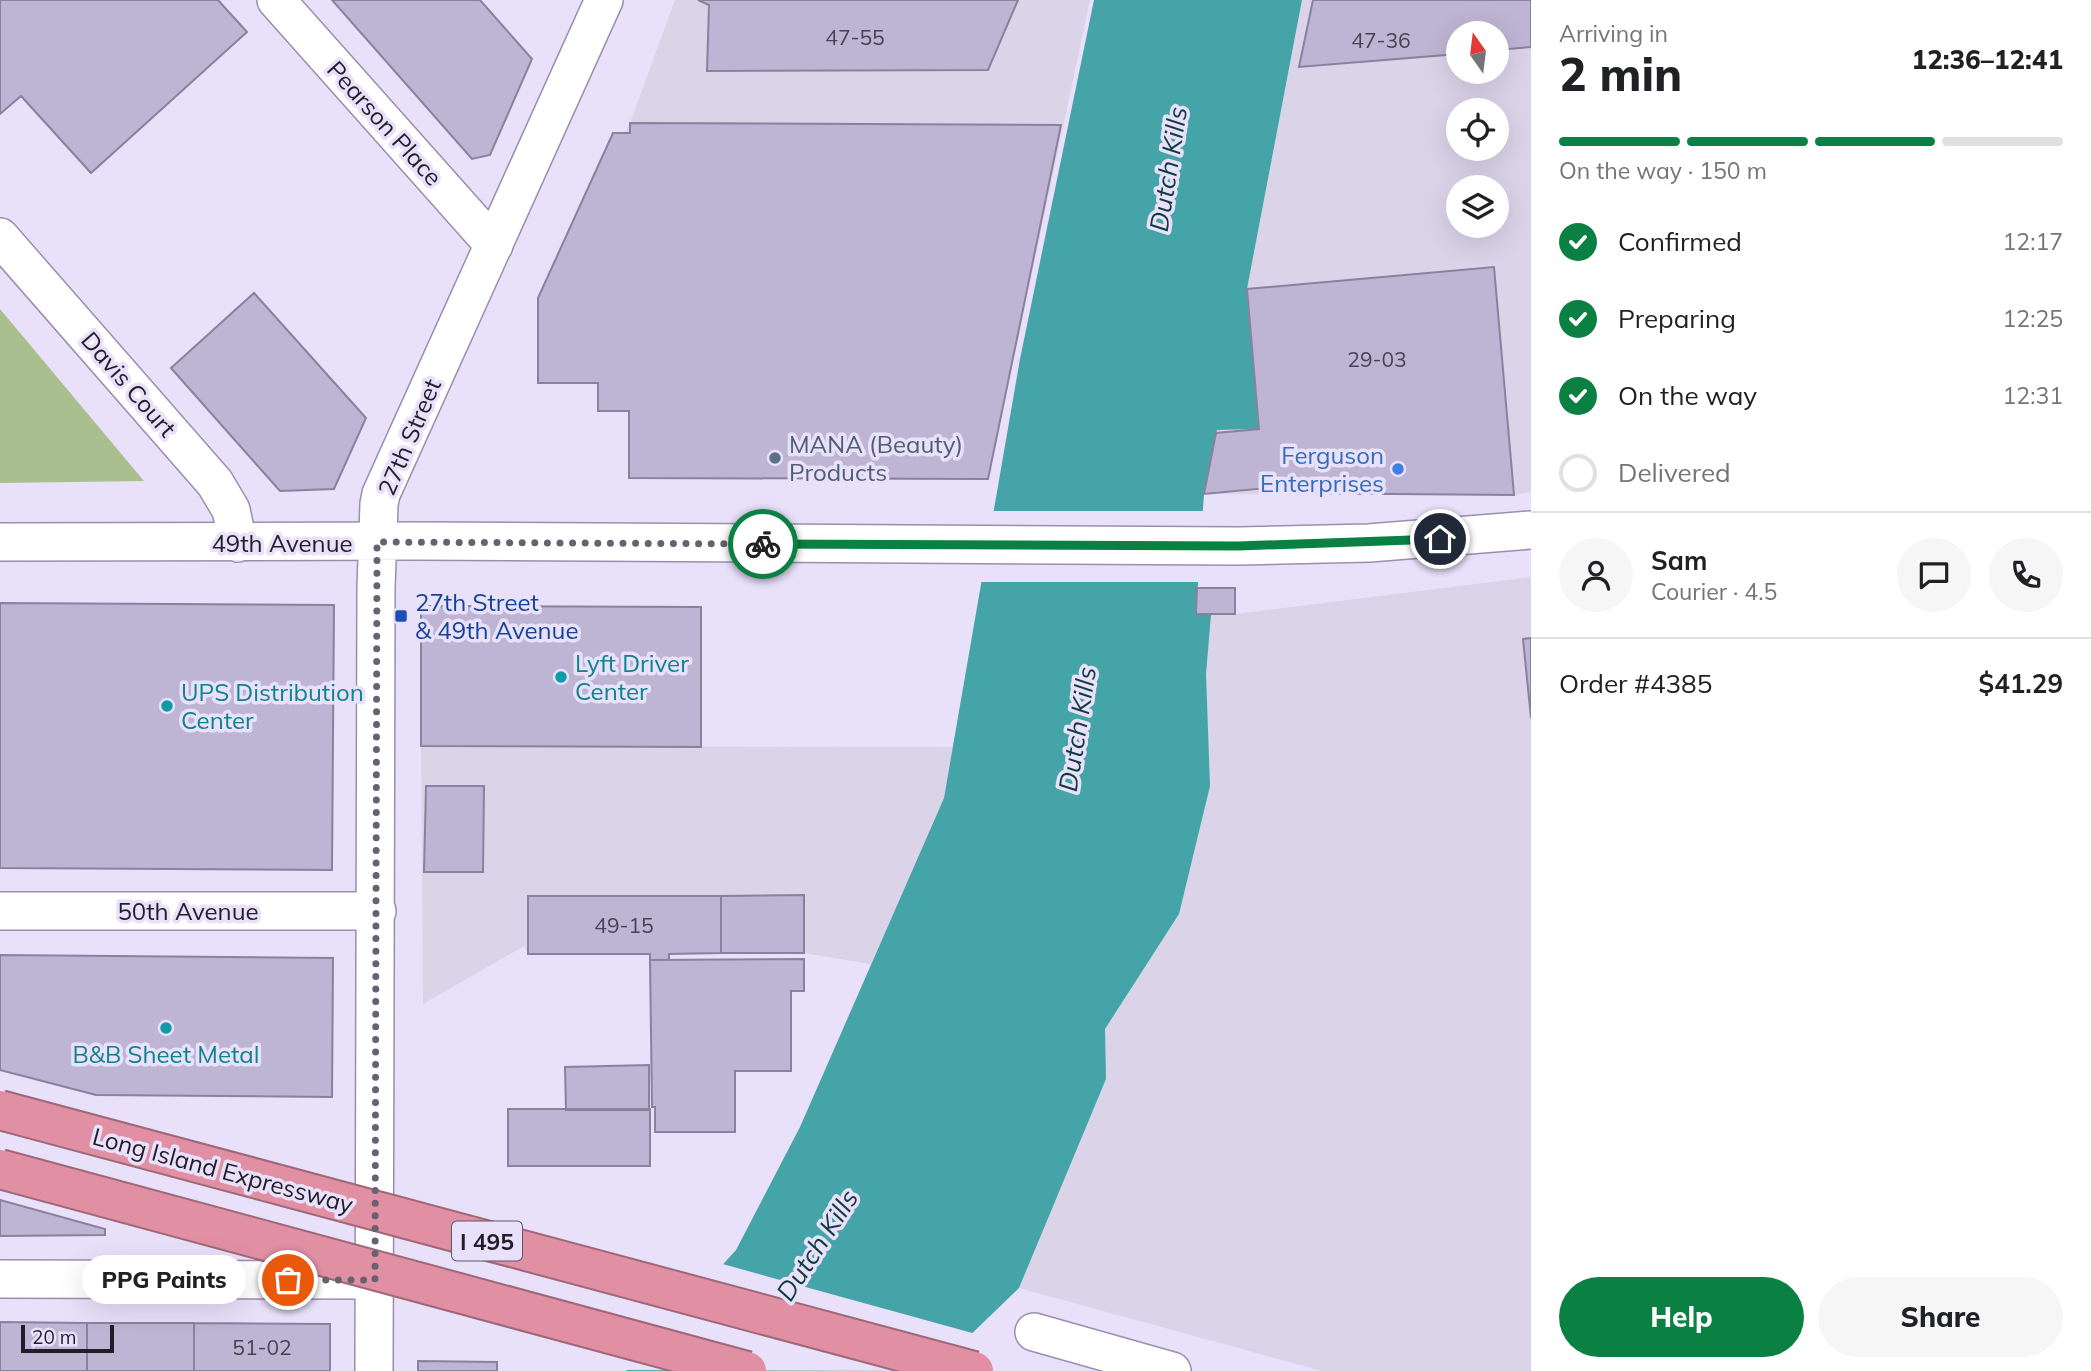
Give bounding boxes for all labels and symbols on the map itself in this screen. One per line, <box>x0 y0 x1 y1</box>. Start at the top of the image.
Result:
north arrow <box>1446 21 1508 84</box>
house number: 47-55 <box>825 24 885 50</box>
house number: 47-36 <box>1351 27 1411 53</box>
street label: Pearson Place <box>321 54 449 192</box>
water label: Dutch Kills <box>1142 104 1194 234</box>
street label: Davis Court <box>75 325 183 443</box>
house number: 29-03 <box>1347 346 1407 372</box>
street label: 27th Street <box>371 374 447 500</box>
place label: MANA (Beauty) Products <box>789 429 963 487</box>
place label: Ferguson Enterprises <box>1260 440 1384 498</box>
marker: MANA (Beauty) Products <box>767 450 783 466</box>
marker: Ferguson Enterprises <box>1390 461 1406 477</box>
courier <box>728 509 798 579</box>
pin <box>1410 509 1470 569</box>
street label: 49th Avenue <box>211 528 353 558</box>
place label: 27th Street & 49th Avenue <box>415 587 579 645</box>
marker: 27th Street & 49th Avenue <box>393 608 409 624</box>
place label: Lyft Driver Center <box>575 648 689 706</box>
water label: Dutch Kills <box>1051 664 1103 794</box>
marker: Lyft Driver Center <box>553 669 569 685</box>
place label: UPS Distribution Center <box>181 677 364 735</box>
marker: UPS Distribution Center <box>159 698 175 714</box>
street label: 50th Avenue <box>117 896 259 926</box>
house number: 49-15 <box>594 912 654 938</box>
marker: B&B Sheet Metal <box>158 1020 174 1036</box>
place label: B&B Sheet Metal <box>73 1039 259 1069</box>
street label: Long Island Expressway <box>89 1121 357 1219</box>
water label: Dutch Kills <box>769 1183 865 1307</box>
road number: I 495 <box>452 1222 522 1260</box>
pin <box>258 1250 318 1310</box>
callout: PPG Paints <box>82 1256 246 1304</box>
scale bar <box>21 1322 114 1354</box>
house number: 51-02 <box>232 1334 292 1360</box>

